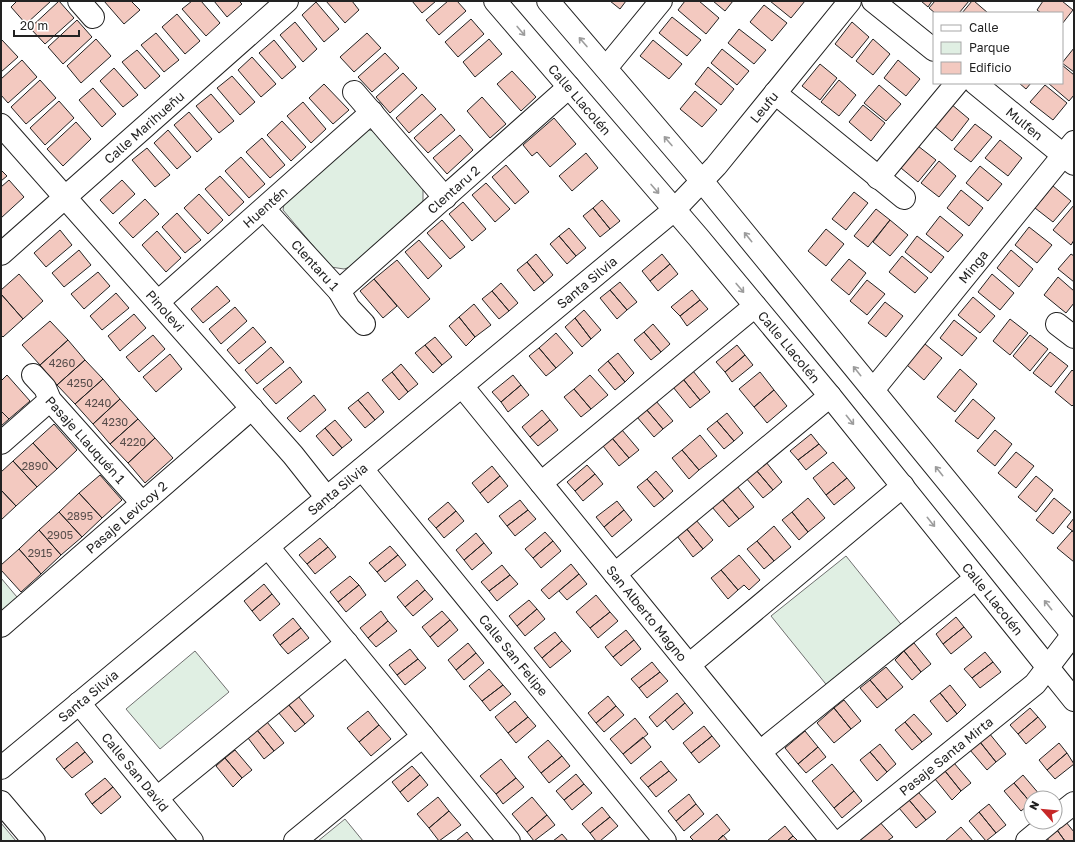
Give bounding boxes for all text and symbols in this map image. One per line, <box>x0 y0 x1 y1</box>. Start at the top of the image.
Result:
scale bar <box>14 12 79 38</box>
legend <box>933 12 1063 84</box>
text: 20 m <box>20 18 48 33</box>
text: Calle <box>969 20 999 35</box>
one-way arrow <box>516 25 525 36</box>
one-way arrow <box>579 37 588 47</box>
text: Parque <box>969 40 1010 55</box>
text: Edificio <box>969 60 1011 75</box>
street label: Calle Llacolén <box>545 61 615 138</box>
street label: Calle Marihueñu <box>101 88 187 167</box>
street label: Leufu <box>747 88 781 126</box>
street label: Mulfen <box>1003 104 1046 143</box>
one-way arrow <box>663 136 672 146</box>
street label: Clentaru 2 <box>424 162 483 217</box>
street label: Huentén <box>239 183 290 231</box>
one-way arrow <box>651 184 660 194</box>
one-way arrow <box>744 232 753 243</box>
street label: Clentaru 1 <box>288 236 343 294</box>
street label: Minga <box>955 247 991 286</box>
street label: Santa Silvia <box>554 253 620 312</box>
one-way arrow <box>735 283 744 293</box>
street label: Pinolevi <box>143 287 188 335</box>
street label: Calle Llacolén <box>755 308 824 386</box>
house number: 4260 <box>49 356 75 369</box>
one-way arrow <box>853 365 861 376</box>
house number: 4250 <box>67 376 93 389</box>
street label: Pasaje Llauquén 1 <box>42 393 129 487</box>
house number: 4240 <box>85 396 111 409</box>
house number: 4230 <box>102 415 128 428</box>
one-way arrow <box>845 415 854 426</box>
house number: 4220 <box>120 435 146 448</box>
house number: 2890 <box>22 459 48 472</box>
street label: Santa Silvia <box>304 460 371 519</box>
one-way arrow <box>935 466 944 477</box>
street label: Pasaje Levicoy 2 <box>82 478 170 557</box>
house number: 2895 <box>67 509 93 522</box>
one-way arrow <box>927 516 936 527</box>
house number: 2905 <box>47 528 73 541</box>
house number: 2915 <box>28 546 52 559</box>
street label: Calle Llacolén <box>959 559 1027 638</box>
street label: San Alberto Magno <box>603 562 691 665</box>
one-way arrow <box>1044 599 1053 610</box>
street label: Calle San Felipe <box>476 611 552 699</box>
street label: Santa Silvia <box>55 666 121 725</box>
street label: Pasaje Santa Mirta <box>896 713 996 799</box>
street label: Calle San David <box>98 729 172 814</box>
north arrow <box>1023 790 1063 830</box>
text: N <box>1026 799 1041 812</box>

